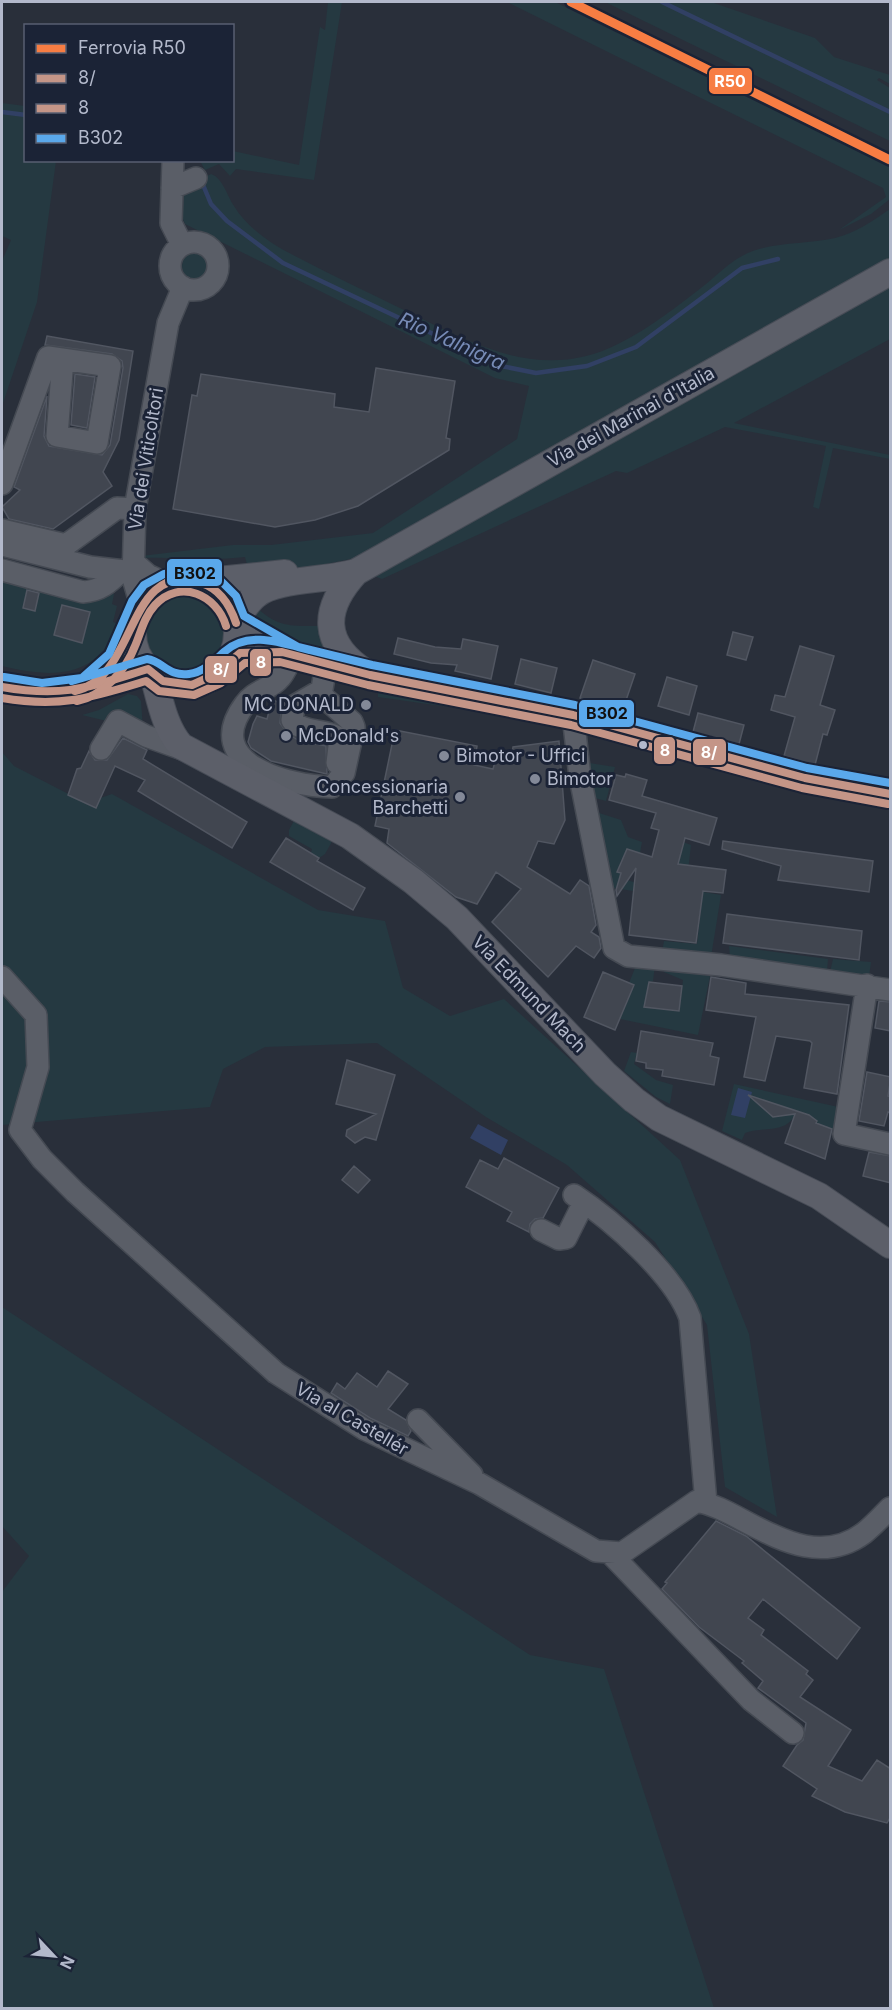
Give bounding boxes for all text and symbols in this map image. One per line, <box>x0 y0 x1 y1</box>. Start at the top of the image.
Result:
legend <box>24 24 234 162</box>
text: Ferrovia R50 <box>78 37 186 58</box>
text: 8/ <box>78 67 96 88</box>
line badge: R50 <box>708 67 753 95</box>
text: R50 <box>714 71 746 91</box>
text: 8 <box>78 97 89 118</box>
text: B302 <box>78 127 123 148</box>
water label: Rio Valnigra <box>395 307 509 375</box>
street label: Via dei Marinai d'Italia <box>544 362 718 471</box>
street label: Via dei Viticoltori <box>124 386 167 531</box>
line badge: B302 <box>166 558 223 587</box>
text: B302 <box>174 563 216 583</box>
line badge: 8 <box>249 648 272 677</box>
text: 8 <box>256 652 266 672</box>
line badge: 8/ <box>204 655 238 684</box>
text: 8/ <box>213 659 229 679</box>
place label: MC DONALD <box>244 694 354 715</box>
marker: MC DONALD <box>359 698 373 712</box>
line badge: B302 <box>578 699 635 728</box>
text: B302 <box>586 703 628 723</box>
place label: McDonald's <box>298 725 399 746</box>
marker: McDonald's <box>279 729 293 743</box>
line badge: 8 <box>653 736 676 765</box>
line badge: 8/ <box>692 738 727 766</box>
unlabelled marker <box>637 739 649 751</box>
text: 8 <box>660 740 670 760</box>
text: 8/ <box>701 742 717 762</box>
place label: Bimotor - Uffici <box>456 745 585 766</box>
marker: Bimotor - Uffici <box>437 749 451 763</box>
place label: Bimotor <box>547 768 613 789</box>
marker: Bimotor <box>528 772 542 786</box>
place label: Concessionaria Barchetti <box>316 776 448 818</box>
marker: Concessionaria Barchetti <box>453 790 467 804</box>
street label: Via Edmund Mach <box>468 931 590 1056</box>
street label: Via al Castellér <box>292 1378 412 1459</box>
north arrow <box>24 1926 84 1986</box>
text: N <box>56 1953 79 1972</box>

